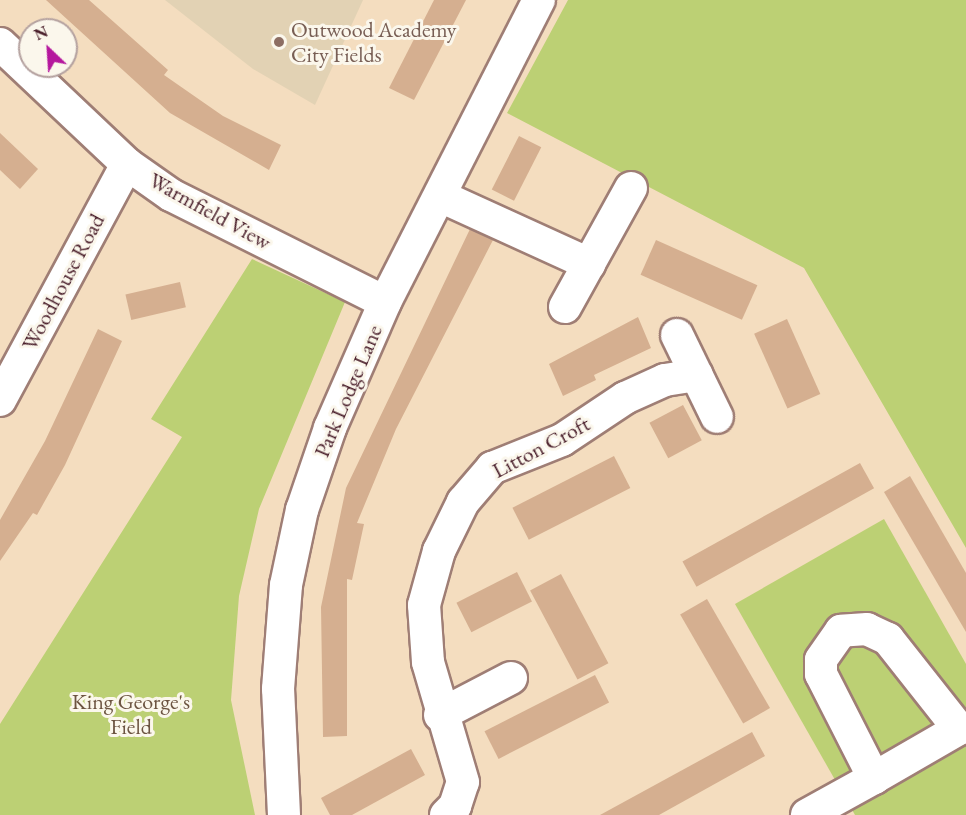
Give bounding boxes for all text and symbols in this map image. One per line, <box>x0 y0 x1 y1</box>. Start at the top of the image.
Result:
place label: Outwood Academy City Fields <box>291 16 456 68</box>
north arrow <box>18 18 78 78</box>
text: N <box>31 21 51 45</box>
marker: Outwood Academy City Fields <box>272 35 286 49</box>
street label: Warmfield View <box>144 167 276 255</box>
street label: Woodhouse Road <box>16 209 110 355</box>
street label: Park Lodge Lane <box>308 321 388 461</box>
street label: Litton Croft <box>488 410 594 484</box>
park label: King George's Field <box>72 688 190 740</box>

